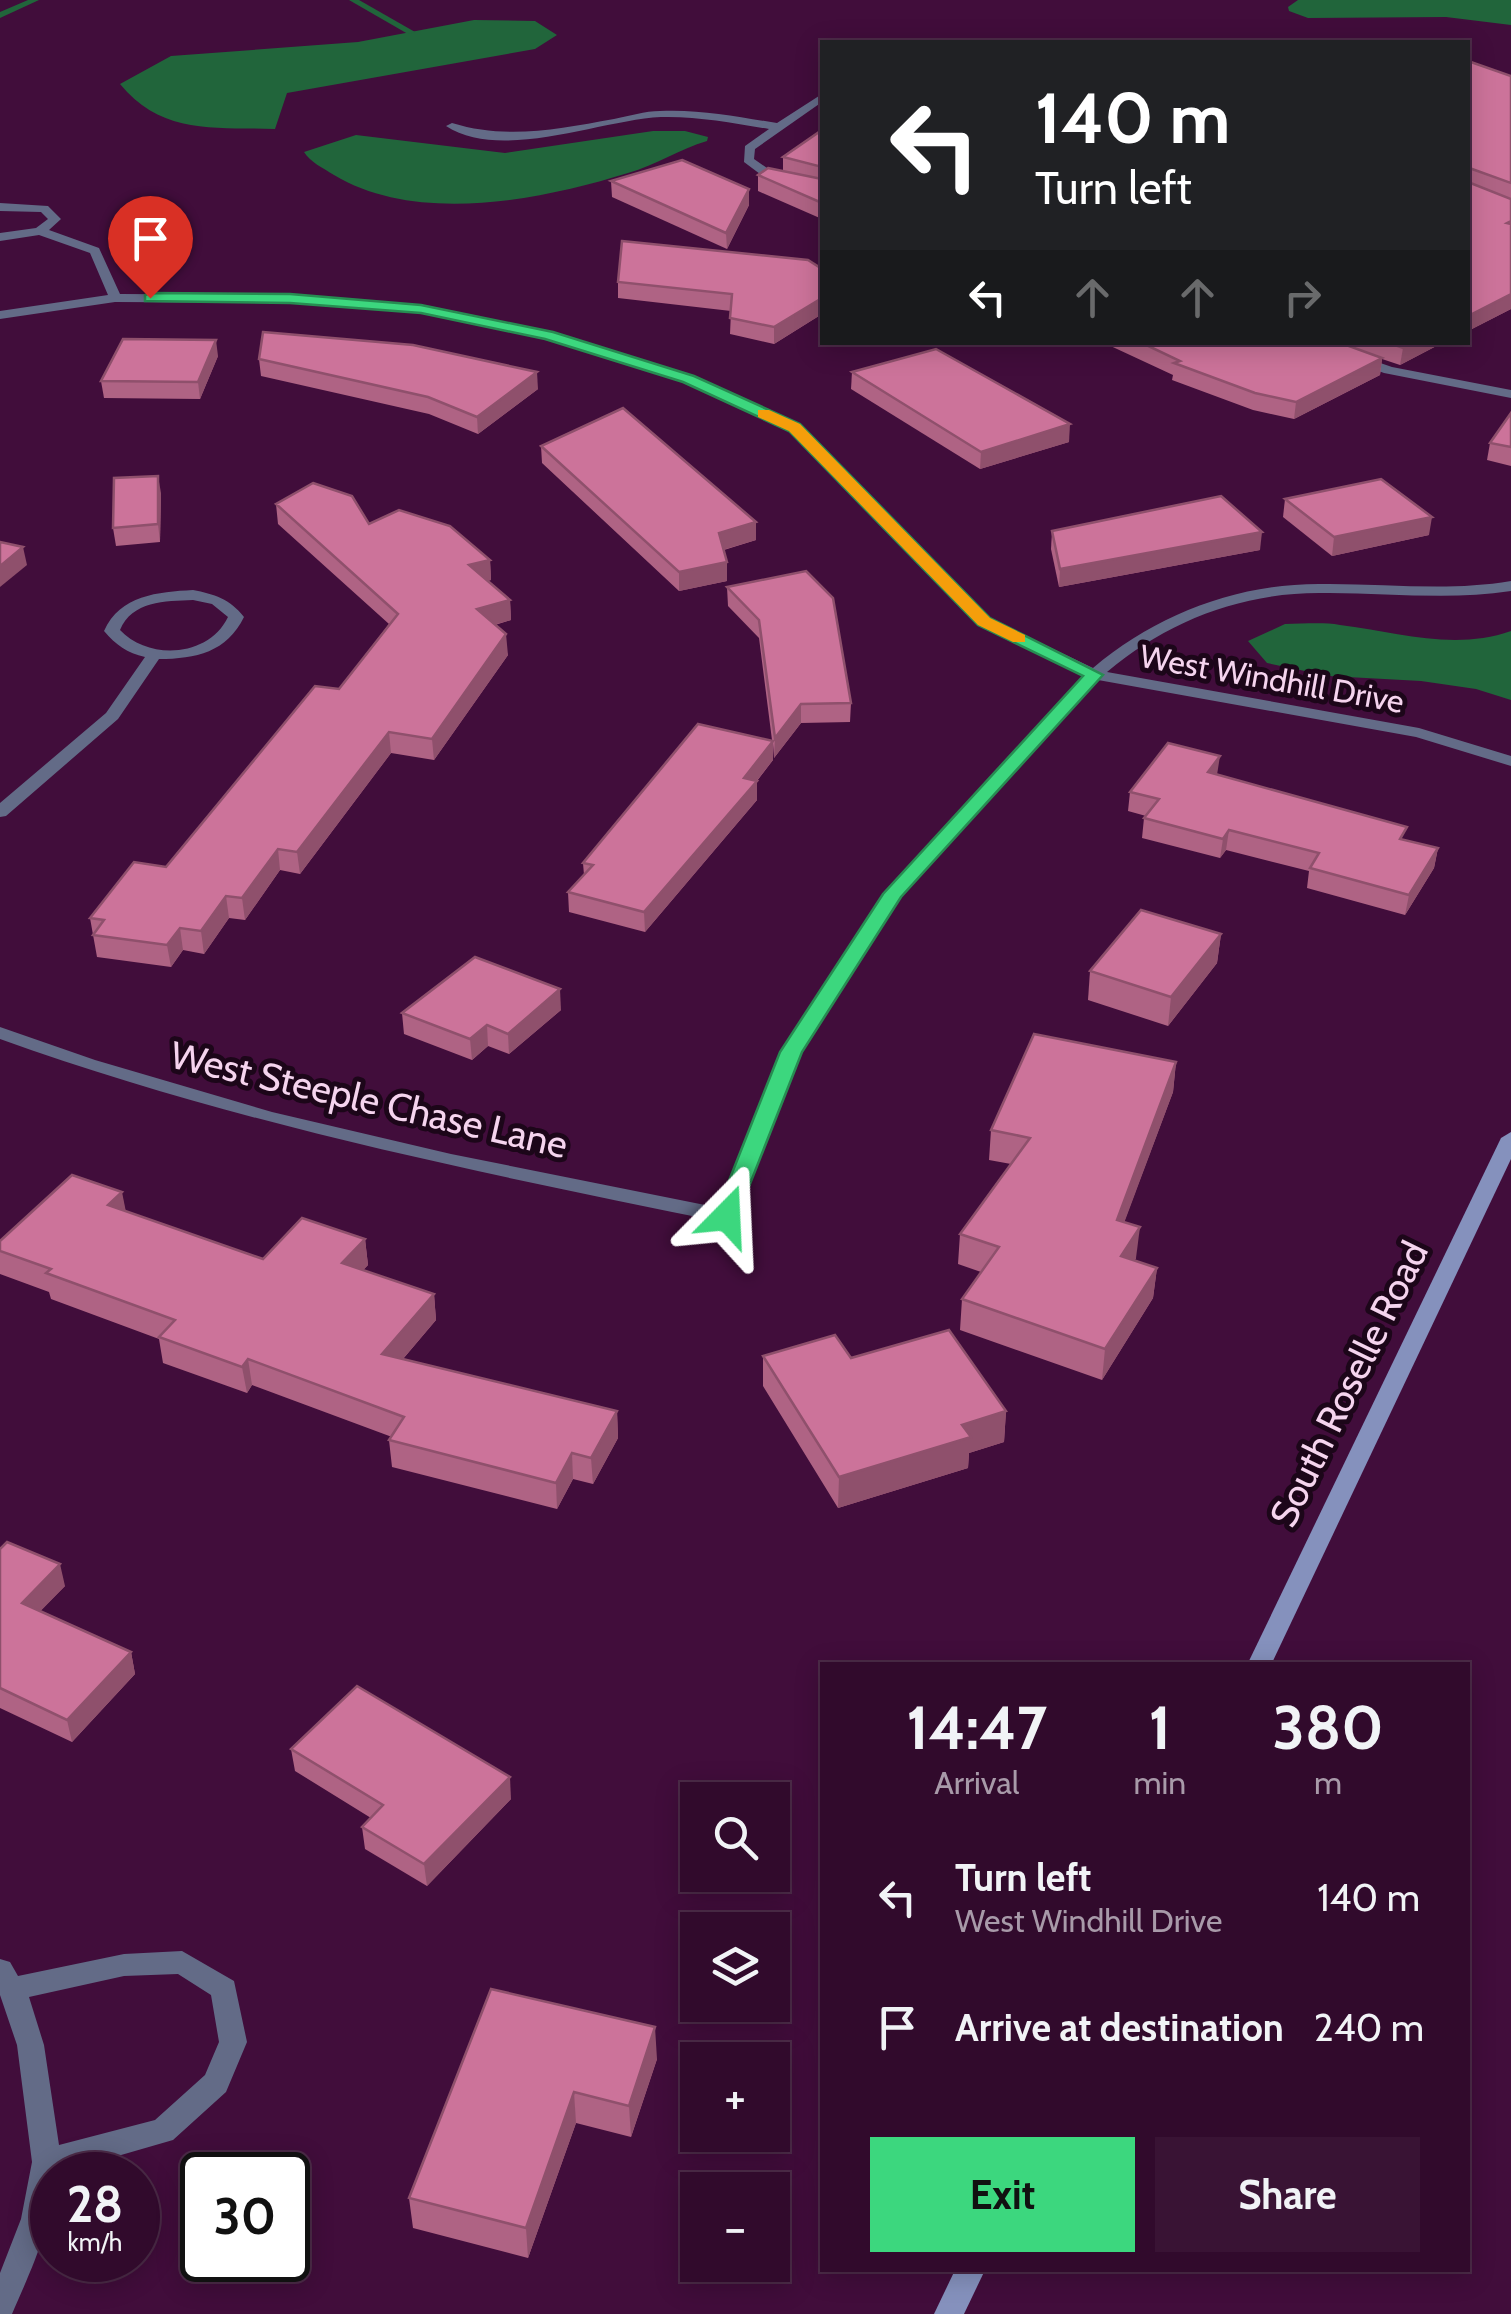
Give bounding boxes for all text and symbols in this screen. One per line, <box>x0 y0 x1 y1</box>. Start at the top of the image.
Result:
text: 140 m <box>1035 75 1230 161</box>
icon: left <box>870 80 1000 210</box>
text: Turn left <box>1035 161 1192 215</box>
pin <box>108 196 193 299</box>
icon: arrive <box>123 211 178 266</box>
icon: left <box>960 270 1015 325</box>
icon: ahead <box>1065 270 1120 325</box>
icon: ahead <box>1170 270 1225 325</box>
icon: right <box>1275 270 1330 325</box>
street label: West Windhill Drive <box>1137 636 1407 721</box>
street label: West Steeple Chase Lane <box>166 1031 572 1168</box>
position arrow <box>675 1164 779 1268</box>
street label: South Roselle Road <box>1259 1234 1438 1534</box>
text: 14:47 <box>906 1691 1047 1764</box>
text: 1 <box>1149 1691 1171 1764</box>
text: 380 <box>1273 1691 1384 1764</box>
text: Arrival <box>934 1763 1019 1802</box>
text: min <box>1133 1763 1186 1802</box>
text: m <box>1314 1763 1342 1802</box>
map controls <box>680 1782 790 2282</box>
button: search <box>680 1782 790 1892</box>
text: Turn left <box>955 1854 1091 1901</box>
icon: left <box>870 1870 925 1925</box>
text: 140 m <box>1317 1874 1420 1921</box>
text: West Windhill Drive <box>955 1901 1222 1940</box>
button: layers <box>680 1912 790 2022</box>
icon: arrive <box>870 2000 925 2055</box>
text: Arrive at destination <box>955 2004 1284 2051</box>
text: 240 m <box>1314 2004 1424 2051</box>
button: + <box>680 2042 790 2152</box>
button: Exit <box>870 2137 1135 2252</box>
button: Share <box>1155 2137 1420 2252</box>
speed limit sign: 30 <box>180 2152 310 2282</box>
button: − <box>680 2172 790 2282</box>
text: 28 <box>67 2174 123 2235</box>
text: km/h <box>68 2227 122 2257</box>

